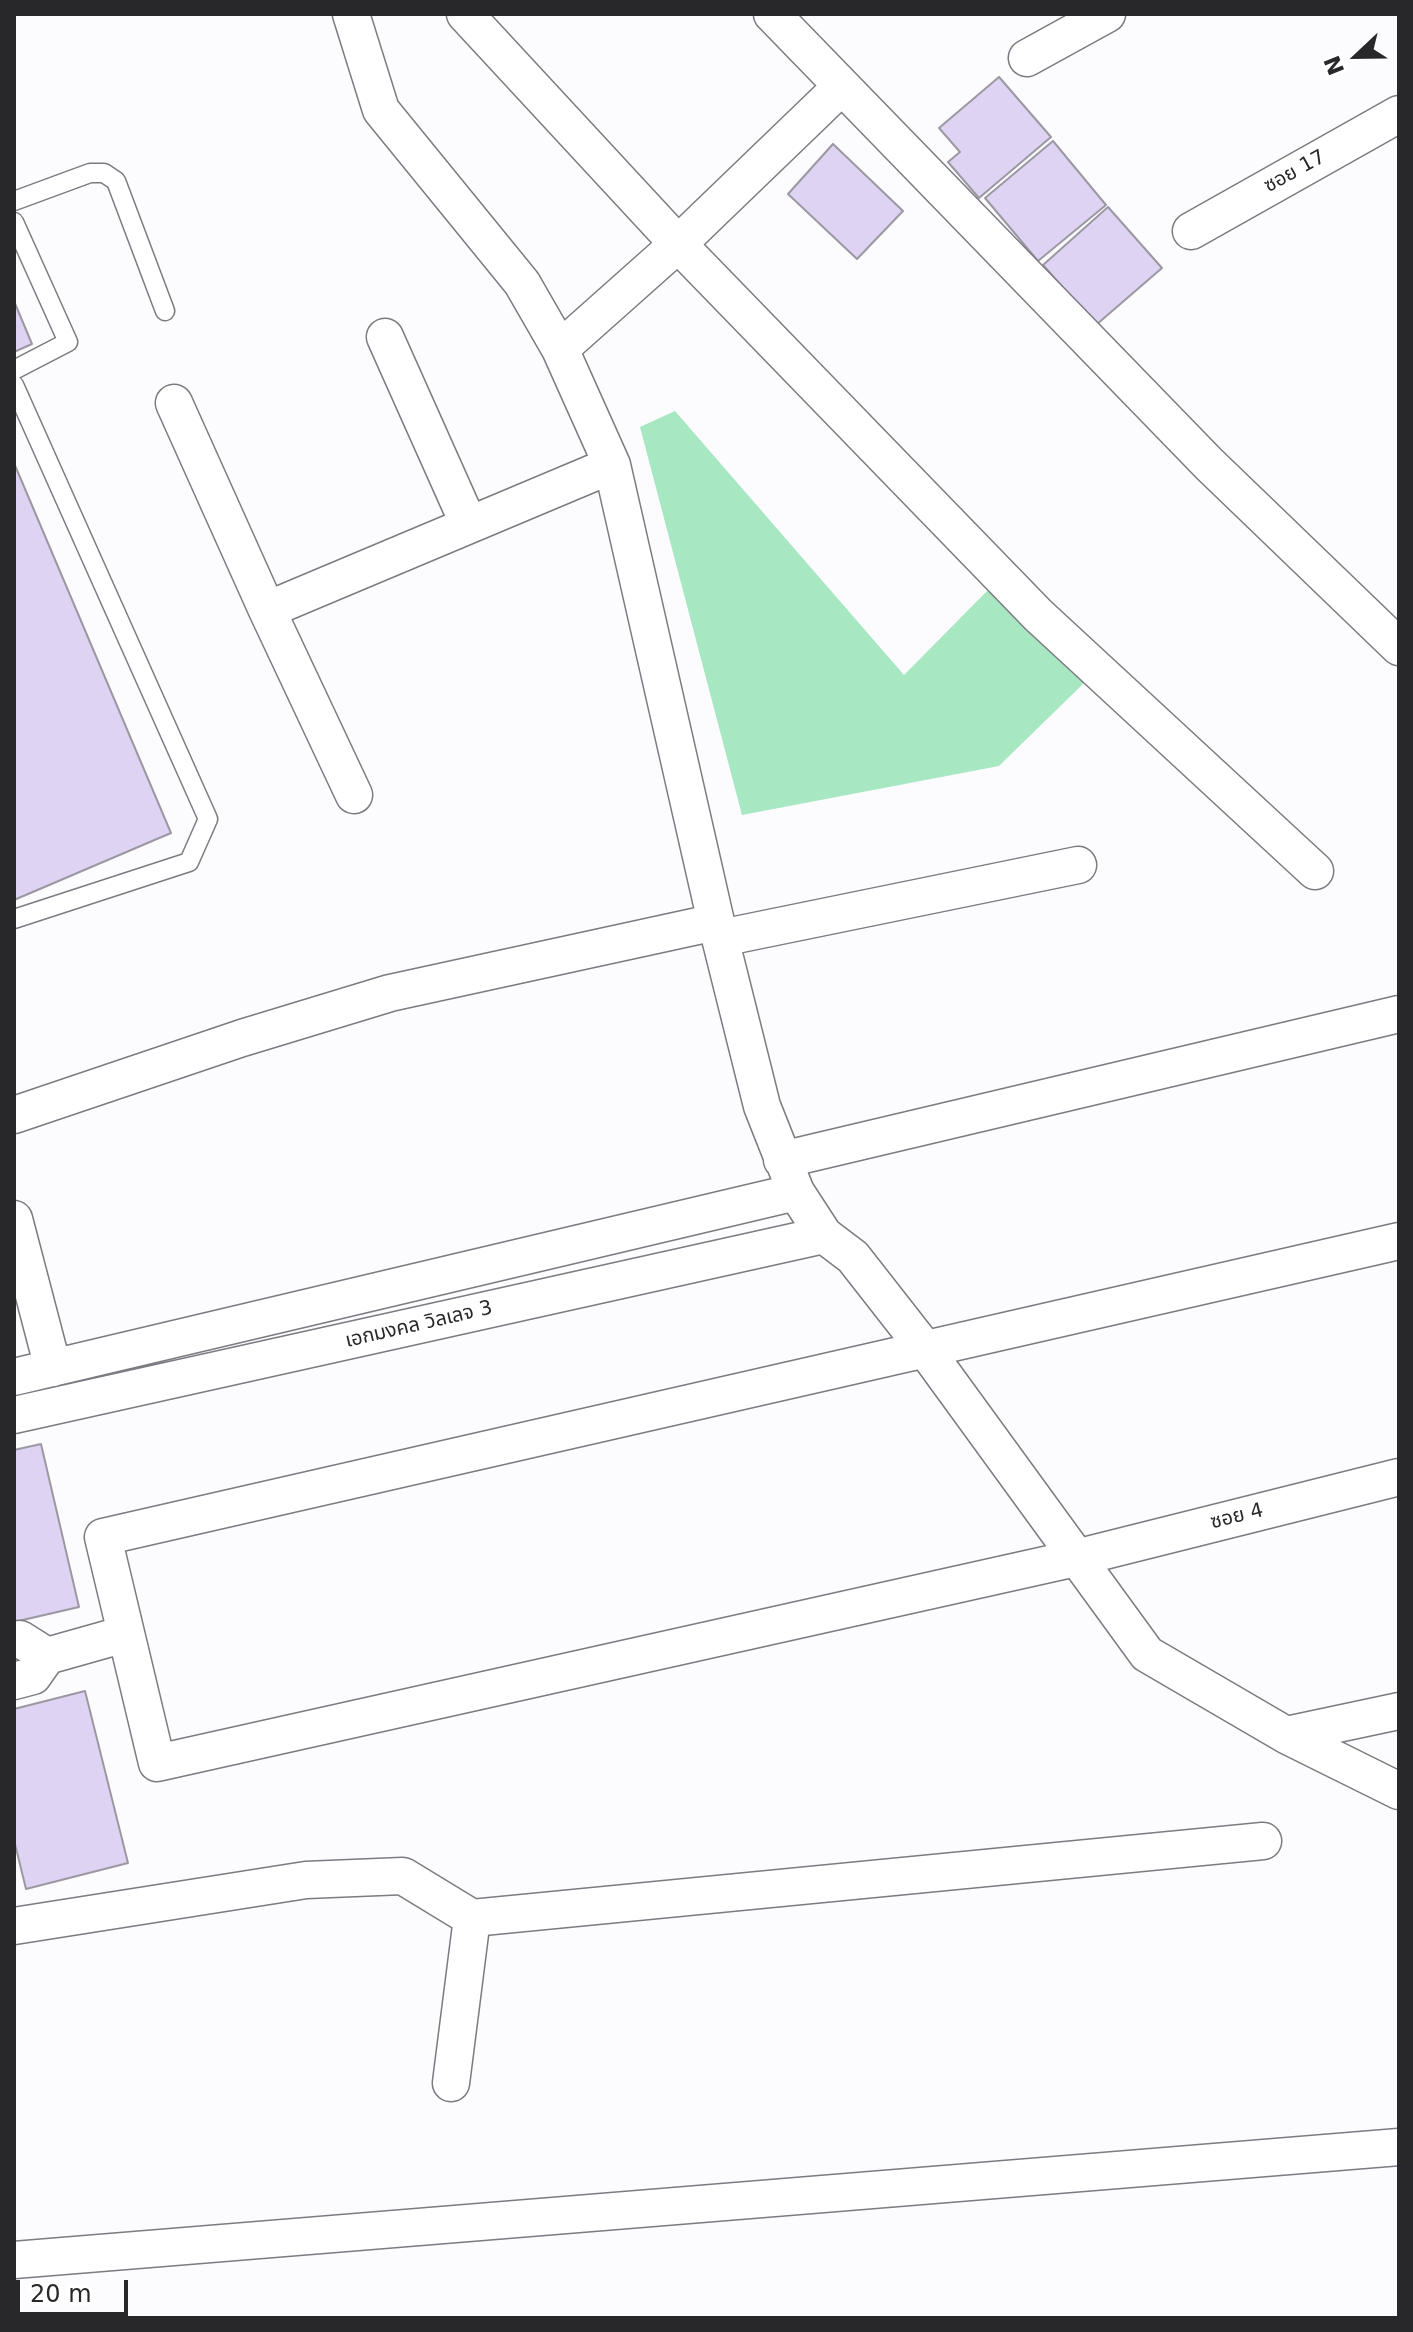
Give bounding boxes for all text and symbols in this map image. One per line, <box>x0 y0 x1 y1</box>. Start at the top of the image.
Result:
north arrow <box>1317 16 1397 96</box>
text: N <box>1319 52 1349 78</box>
street label: ซอย 17 <box>1260 145 1330 199</box>
street label: เอกมงคล วิลเลจ 3 <box>343 1296 495 1354</box>
street label: ซอย 4 <box>1208 1499 1266 1535</box>
scale bar <box>20 2264 132 2314</box>
text: 20 m <box>30 2280 92 2308</box>

